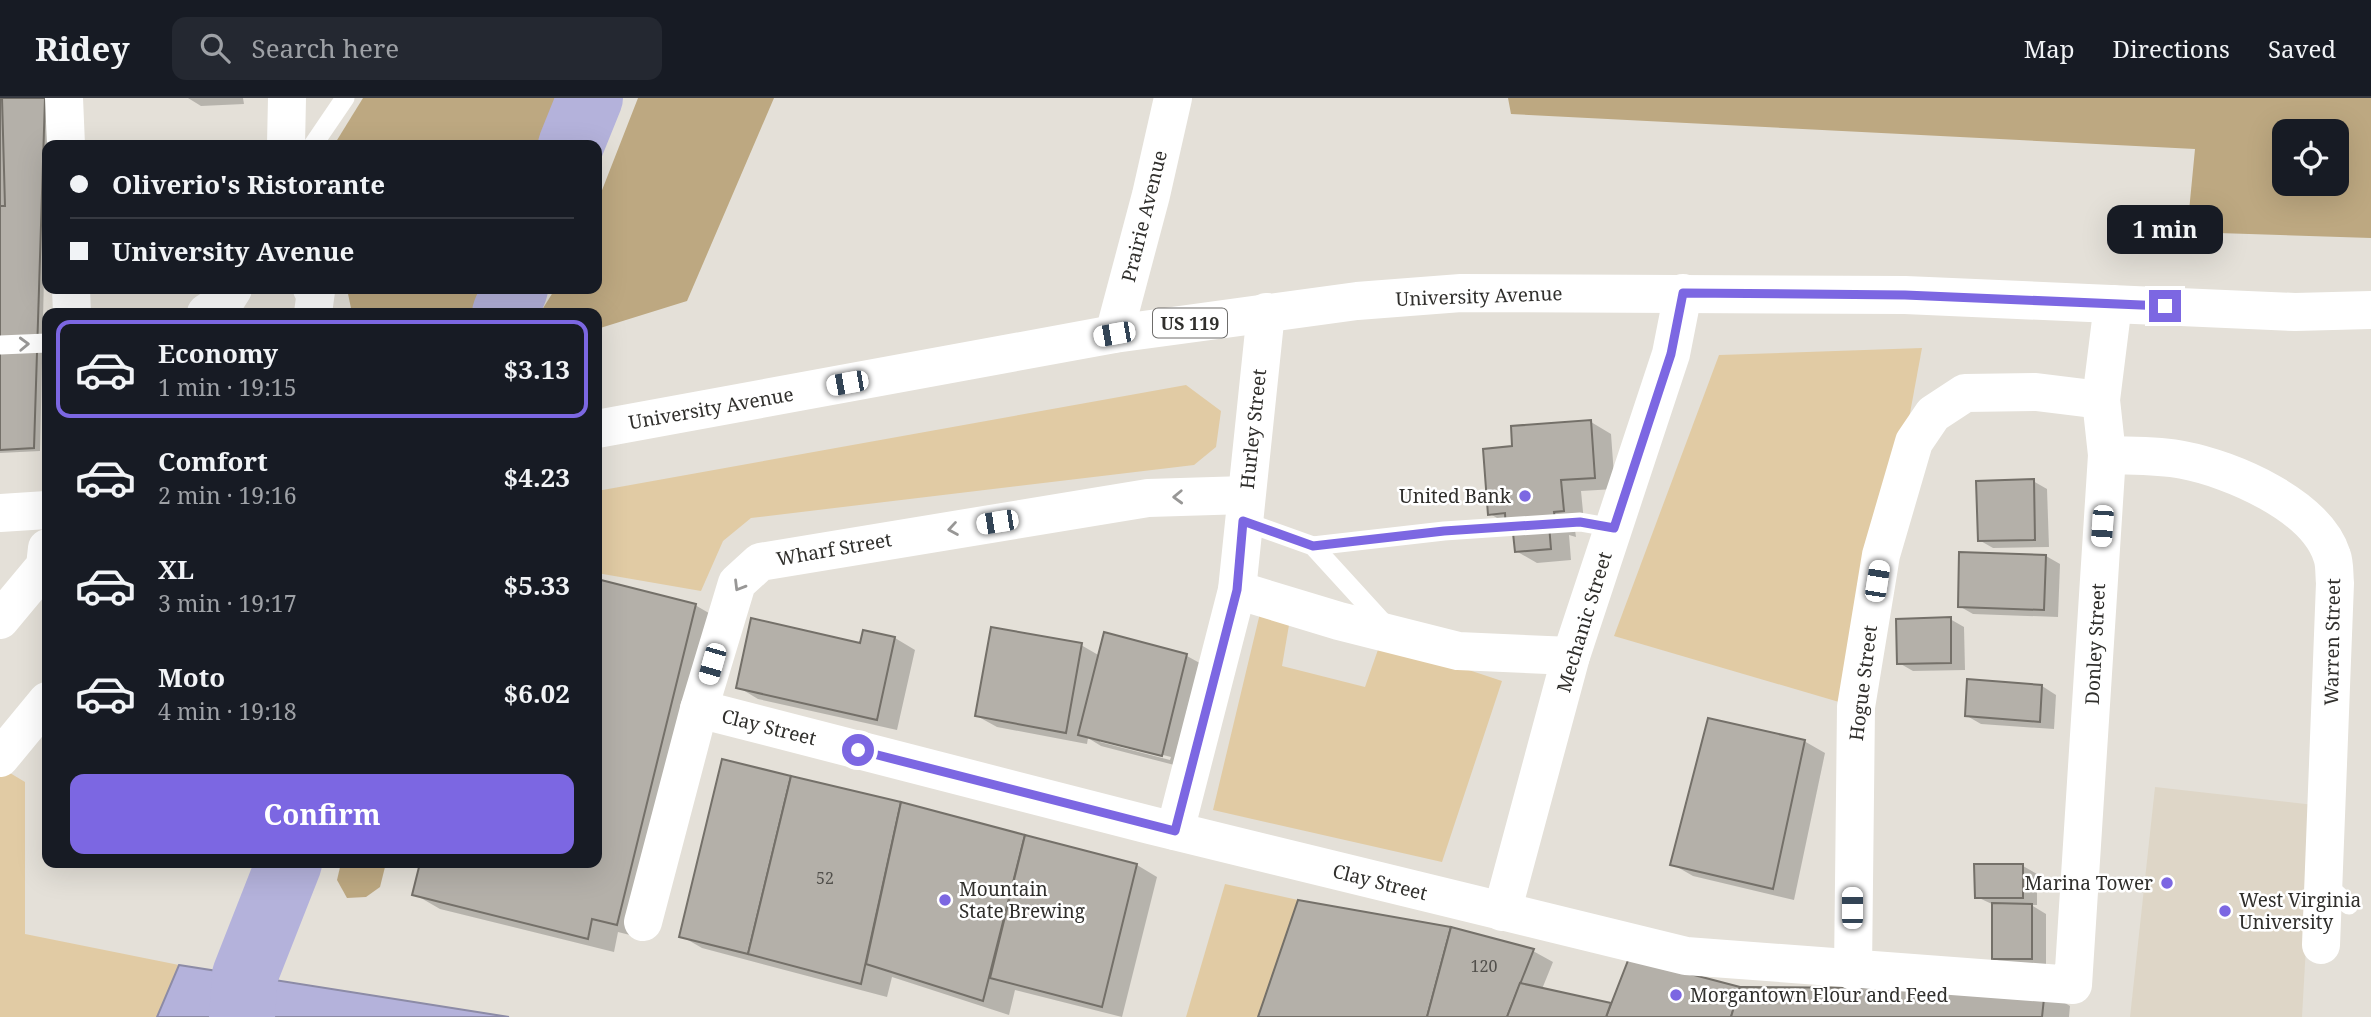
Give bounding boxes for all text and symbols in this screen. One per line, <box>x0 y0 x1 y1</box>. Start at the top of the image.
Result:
search box <box>172 17 662 80</box>
text: Ridey <box>35 26 130 71</box>
icon: search <box>196 29 234 67</box>
text: Search here <box>252 30 399 66</box>
text: Map <box>2024 32 2075 65</box>
text: Directions <box>2113 32 2230 65</box>
text: Saved <box>2268 32 2336 65</box>
map controls <box>2272 119 2349 196</box>
button: locate <box>2272 119 2349 196</box>
street label: Prairie Avenue <box>1115 147 1173 285</box>
text: Oliverio's Ristorante <box>112 166 385 202</box>
callout: 1 min <box>2107 204 2223 254</box>
text: 1 min <box>2132 213 2198 245</box>
text: University Avenue <box>112 233 354 269</box>
street label: University Avenue <box>1395 280 1563 312</box>
route end <box>2149 290 2181 322</box>
road number: US 119 <box>1153 308 1227 338</box>
car <box>1092 320 1137 348</box>
text: Economy <box>158 335 278 371</box>
one-way arrow <box>18 336 29 351</box>
icon: car <box>74 338 137 401</box>
text: $3.13 <box>504 351 570 387</box>
street label: Hurley Street <box>1234 367 1272 490</box>
car <box>825 369 870 397</box>
text: 1 min · 19:15 <box>158 371 296 403</box>
street label: University Avenue <box>627 381 795 435</box>
text: Comfort <box>158 443 268 479</box>
icon: car <box>74 446 137 509</box>
text: $4.23 <box>504 459 570 495</box>
text: 2 min · 19:16 <box>158 479 296 511</box>
place label: United Bank <box>1399 483 1512 509</box>
marker: United Bank <box>1517 488 1533 504</box>
one-way arrow <box>1172 490 1183 505</box>
car <box>2091 504 2114 548</box>
car <box>975 508 1020 536</box>
one-way arrow <box>947 521 959 536</box>
street label: Wharf Street <box>774 526 894 572</box>
street label: Mechanic Street <box>1550 548 1618 695</box>
text: XL <box>158 551 194 587</box>
icon: car <box>74 554 137 617</box>
car <box>1864 559 1891 603</box>
text: $5.33 <box>504 567 570 603</box>
one-way arrow <box>735 578 748 591</box>
street label: Warren Street <box>2318 578 2346 706</box>
street label: Donley Street <box>2079 582 2111 705</box>
text: 3 min · 19:17 <box>158 587 296 619</box>
street label: Hogue Street <box>1843 623 1883 742</box>
car <box>697 641 728 687</box>
text: Moto <box>158 659 225 695</box>
icon: car <box>74 662 137 725</box>
text: $6.02 <box>504 675 570 711</box>
text: 4 min · 19:18 <box>158 695 296 727</box>
street label: Clay Street <box>719 703 819 751</box>
route start <box>842 734 874 766</box>
button: Confirm <box>70 774 574 854</box>
street label: Clay Street <box>1330 858 1430 906</box>
house number: 52 <box>816 867 834 889</box>
place label: Marina Tower <box>2024 870 2153 896</box>
marker: Marina Tower <box>2159 875 2175 891</box>
place label: Mountain State Brewing <box>959 876 1085 924</box>
car <box>1842 887 1863 929</box>
place label: West Virginia University <box>2239 887 2361 935</box>
marker: Mountain State Brewing <box>937 892 953 908</box>
marker: West Virginia University <box>2217 903 2233 919</box>
house number: 120 <box>1471 955 1497 977</box>
place label: Morgantown Flour and Feed <box>1690 982 1948 1008</box>
marker: Morgantown Flour and Feed <box>1668 987 1684 1003</box>

